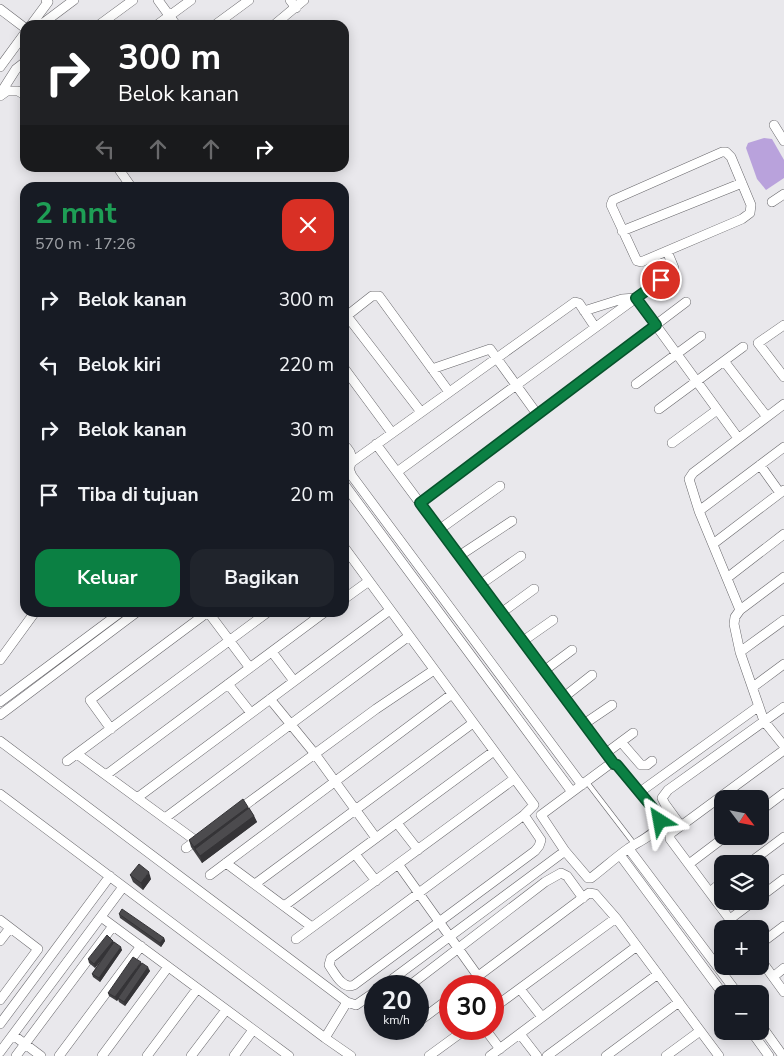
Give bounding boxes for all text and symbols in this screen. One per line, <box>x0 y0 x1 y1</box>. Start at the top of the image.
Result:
text: 300 m <box>118 34 221 81</box>
icon: right <box>35 40 100 105</box>
text: Belok kanan <box>118 79 239 109</box>
icon: left <box>91 135 119 163</box>
icon: ahead <box>144 135 172 163</box>
icon: ahead <box>197 135 225 163</box>
icon: right <box>250 135 278 163</box>
text: 2 mnt <box>35 193 116 234</box>
button: close <box>282 199 334 251</box>
text: 570 m · 17:26 <box>35 233 136 255</box>
pin <box>640 259 682 301</box>
icon: arrive <box>647 266 675 294</box>
icon: right <box>35 286 63 314</box>
text: Belok kanan <box>78 287 187 313</box>
text: 300 m <box>279 287 334 313</box>
icon: left <box>35 351 63 379</box>
text: Belok kiri <box>78 352 161 378</box>
text: 220 m <box>279 352 334 378</box>
icon: right <box>35 416 63 444</box>
text: Belok kanan <box>78 417 187 443</box>
text: 30 m <box>290 417 334 443</box>
icon: arrive <box>35 481 63 509</box>
text: Tiba di tujuan <box>78 482 199 508</box>
text: 20 m <box>290 482 334 508</box>
button: Keluar <box>35 549 180 607</box>
button: Bagikan <box>190 549 334 607</box>
north arrow <box>714 790 769 845</box>
map controls <box>714 790 769 1040</box>
position arrow <box>633 794 685 846</box>
button: layers <box>714 855 769 910</box>
button: + <box>714 920 769 975</box>
speed limit sign: 30 <box>439 975 504 1040</box>
text: 20 <box>381 984 412 1018</box>
button: − <box>714 985 769 1040</box>
text: km/h <box>383 1012 410 1028</box>

